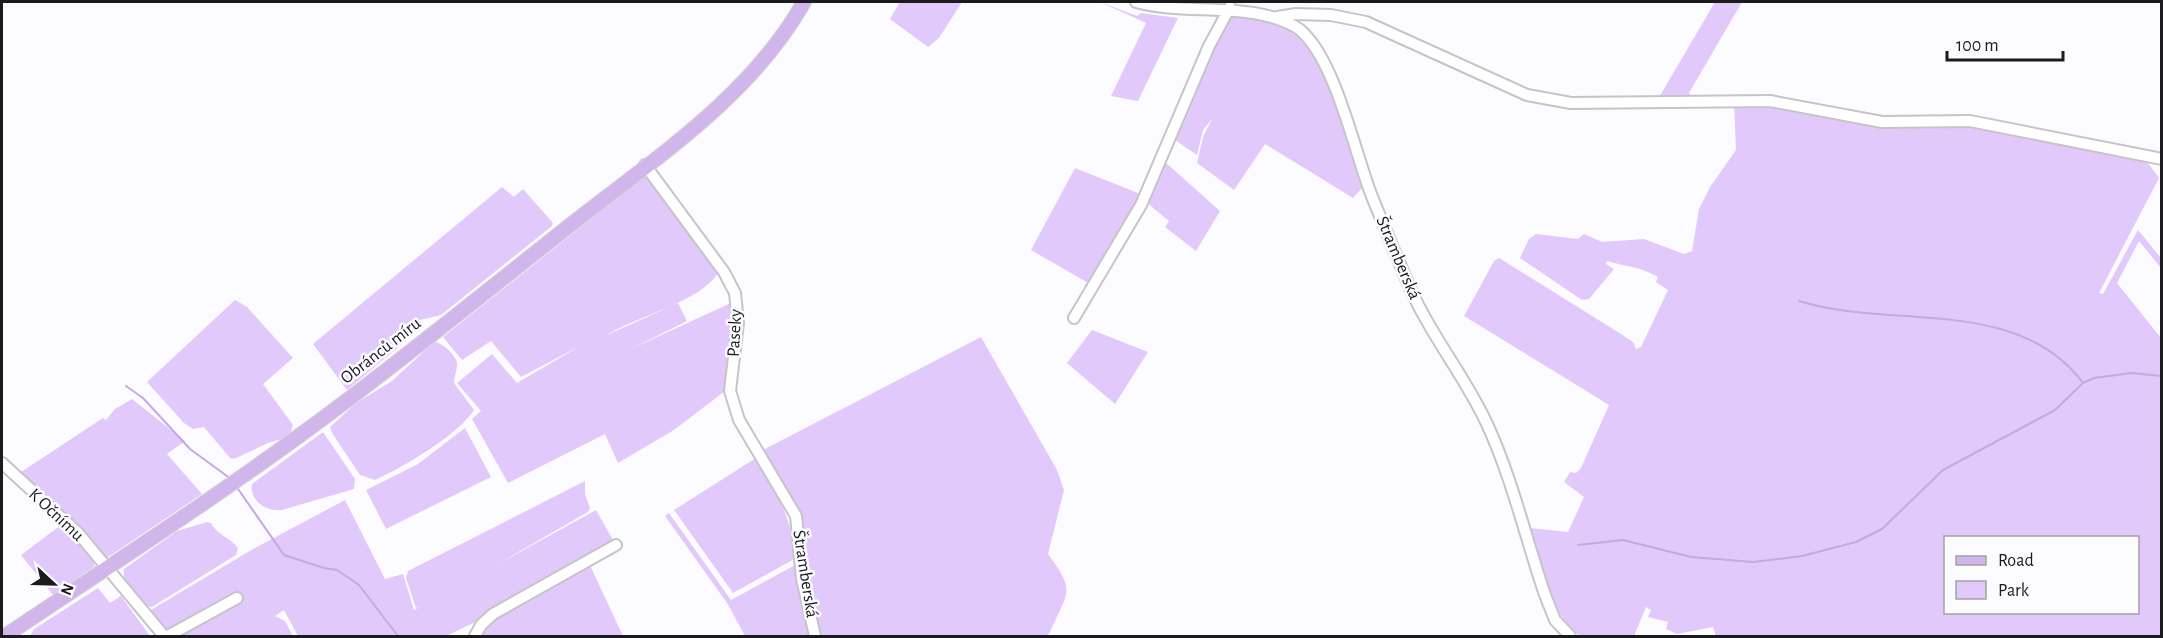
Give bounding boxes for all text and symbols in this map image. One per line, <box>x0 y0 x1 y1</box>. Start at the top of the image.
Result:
scale bar <box>1947 24 2062 62</box>
text: 100 m <box>1956 37 1999 55</box>
street label: Štramberská <box>1372 213 1426 302</box>
street label: Paseky <box>725 308 745 357</box>
street label: Obránců míru <box>337 314 425 388</box>
street label: K Očnímu <box>25 485 87 545</box>
street label: Štramberská <box>789 528 824 619</box>
legend <box>1944 536 2139 614</box>
text: Road <box>1998 552 2034 570</box>
north arrow <box>24 554 84 614</box>
text: N <box>57 581 76 597</box>
text: Park <box>1998 582 2030 600</box>

